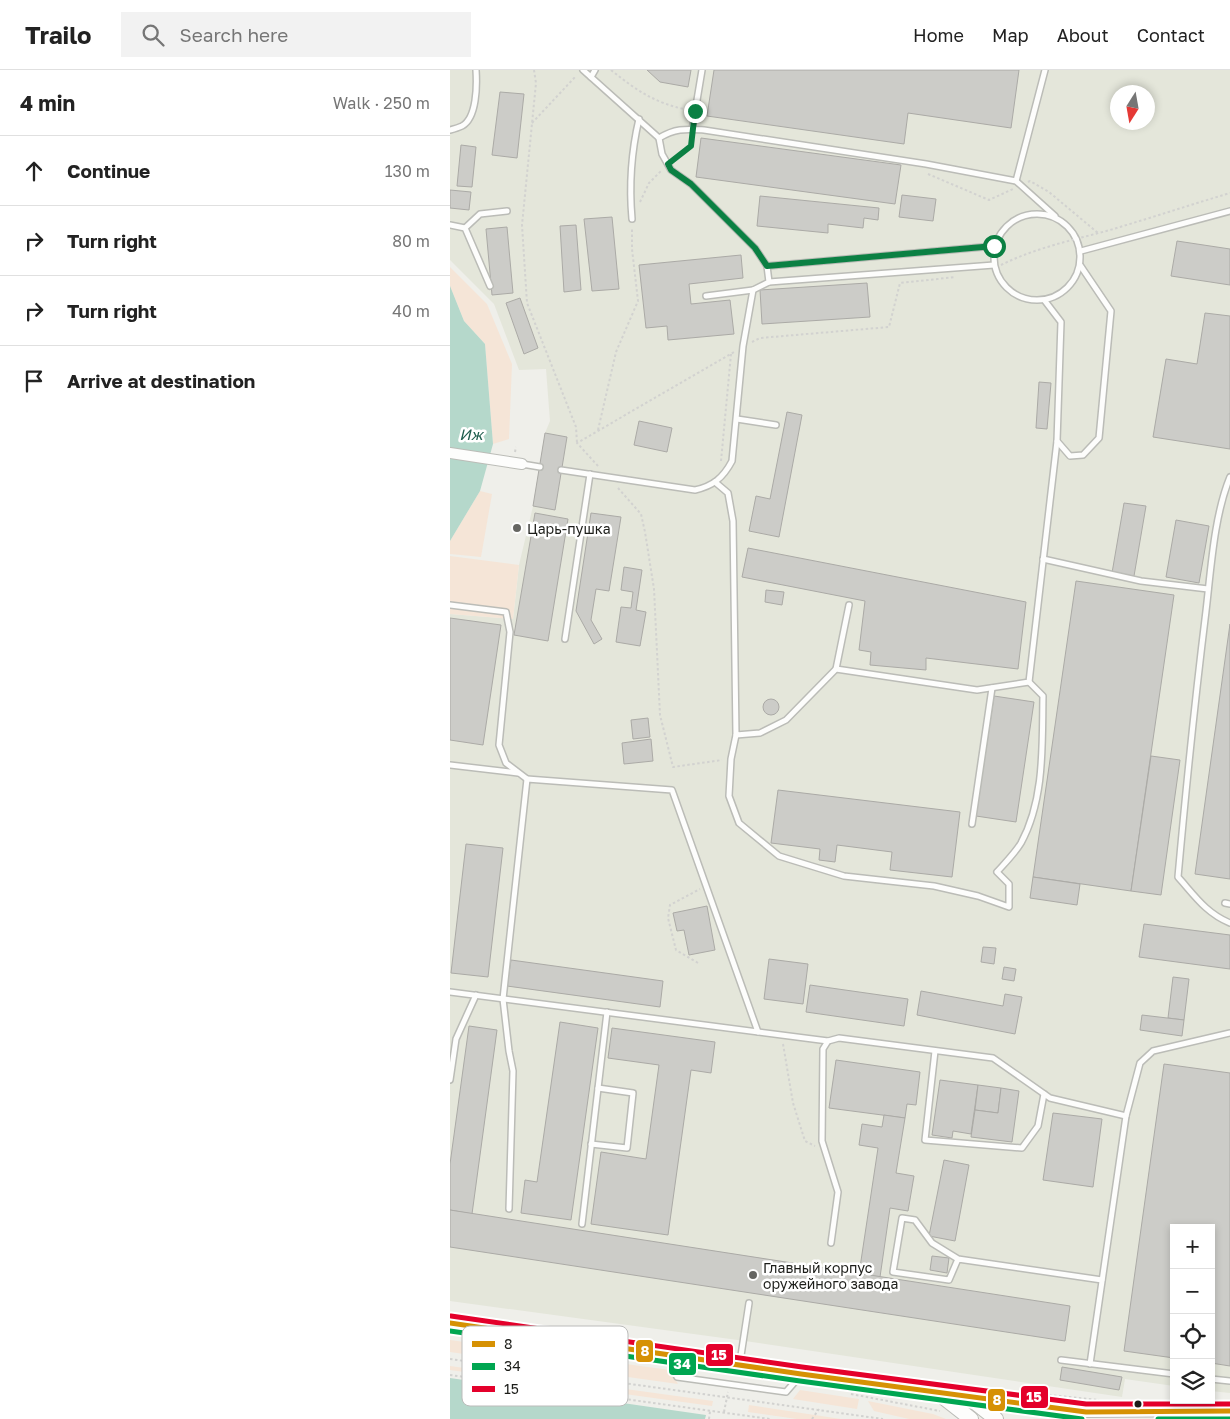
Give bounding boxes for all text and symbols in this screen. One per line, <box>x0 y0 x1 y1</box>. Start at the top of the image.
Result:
search box <box>121 12 471 57</box>
text: Trailo <box>25 20 91 49</box>
icon: search <box>139 21 167 49</box>
text: Search here <box>179 23 288 46</box>
text: Home <box>913 24 964 46</box>
text: Map <box>992 24 1029 46</box>
text: About <box>1057 24 1109 46</box>
text: Contact <box>1137 24 1205 46</box>
north arrow <box>1110 85 1155 130</box>
text: 4 min <box>20 90 75 116</box>
text: Walk · 250 m <box>333 93 430 113</box>
route end <box>684 100 707 123</box>
icon: ahead <box>20 157 48 185</box>
text: Continue <box>67 159 150 182</box>
text: 130 m <box>385 161 430 181</box>
icon: right <box>20 227 48 255</box>
text: Turn right <box>67 229 157 252</box>
text: 80 m <box>392 231 430 251</box>
route start <box>983 235 1006 258</box>
icon: right <box>20 297 48 325</box>
text: Turn right <box>67 299 157 322</box>
text: 40 m <box>392 301 430 321</box>
icon: arrive <box>20 367 48 395</box>
text: Arrive at destination <box>67 369 255 392</box>
water label: Иж <box>459 425 485 443</box>
place label: Царь-пушка <box>527 520 611 537</box>
marker: Царь-пушка <box>511 522 523 534</box>
map controls <box>1170 1224 1215 1404</box>
button: + <box>1170 1224 1215 1269</box>
place label: Главный корпус оружейного завода <box>763 1259 898 1292</box>
marker: Главный корпус оружейного завода <box>747 1269 759 1281</box>
button: − <box>1170 1269 1215 1314</box>
button: locate <box>1170 1314 1215 1359</box>
legend <box>462 1326 628 1406</box>
text: 8 <box>504 1335 513 1352</box>
line badge: 8 <box>635 1339 654 1363</box>
text: 8 <box>641 1342 650 1359</box>
line badge: 15 <box>705 1343 734 1367</box>
text: 15 <box>711 1346 727 1363</box>
line badge: 34 <box>668 1352 697 1376</box>
text: 34 <box>673 1355 691 1372</box>
text: 34 <box>504 1357 521 1374</box>
button: layers <box>1170 1359 1215 1404</box>
text: 15 <box>504 1380 519 1397</box>
line badge: 15 <box>1020 1385 1049 1409</box>
line badge: 8 <box>987 1388 1006 1412</box>
text: 15 <box>1026 1388 1042 1405</box>
text: 8 <box>993 1391 1002 1408</box>
unlabelled marker <box>1133 1399 1143 1409</box>

